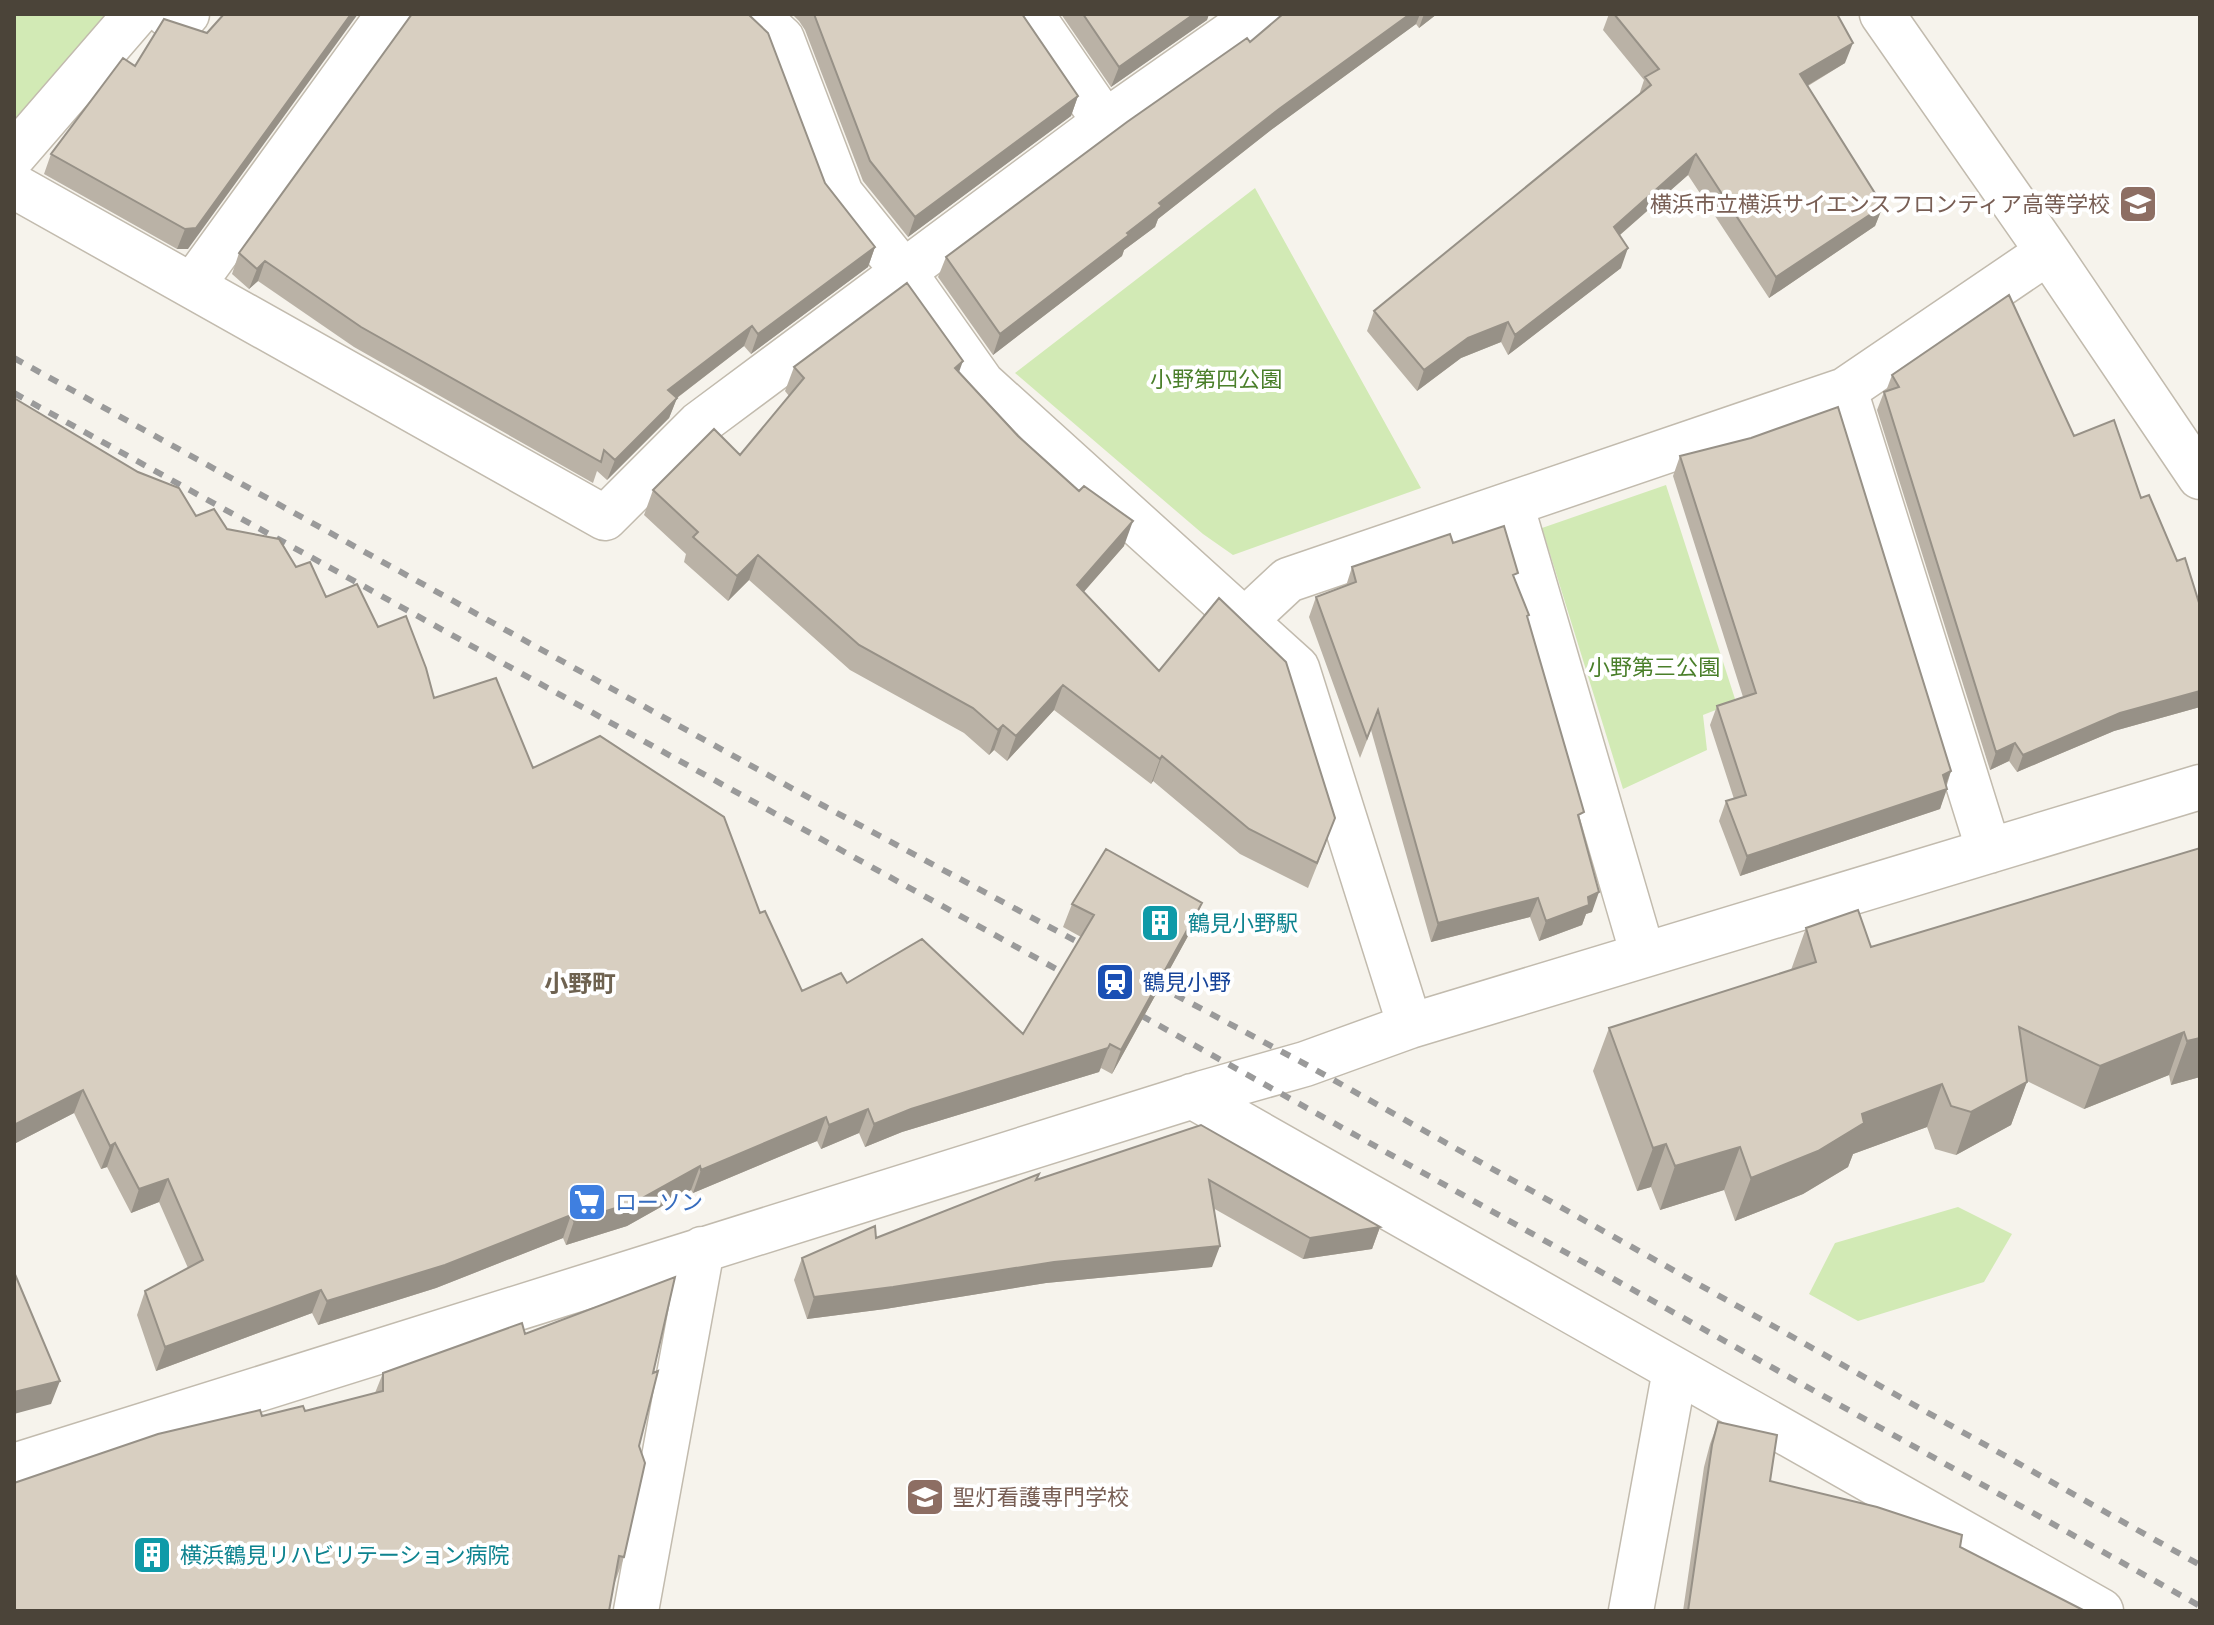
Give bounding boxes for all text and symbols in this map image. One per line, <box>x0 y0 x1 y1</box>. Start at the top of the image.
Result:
school or university icon: 横浜市立横浜サイエンスフロンティア高等学校 <box>2117 183 2159 225</box>
place label: 横浜市立横浜サイエンスフロンティア高等学校 <box>1650 192 2110 217</box>
park label: 小野第四公園 <box>1150 367 1282 392</box>
park label: 小野第三公園 <box>1588 655 1720 680</box>
building icon: 鶴見小野駅 <box>1139 902 1181 944</box>
place label: 鶴見小野駅 <box>1188 911 1298 936</box>
station icon: 鶴見小野 <box>1094 961 1136 1003</box>
district label: 小野町 <box>544 970 616 998</box>
place label: 鶴見小野 <box>1143 970 1231 995</box>
supermarket icon: ローソン <box>566 1181 608 1223</box>
place label: ローソン <box>615 1190 703 1215</box>
school or university icon: 聖灯看護専門学校 <box>904 1476 946 1518</box>
place label: 聖灯看護専門学校 <box>953 1485 1129 1510</box>
building icon: 横浜鶴見リハビリテーション病院 <box>131 1534 173 1576</box>
place label: 横浜鶴見リハビリテーション病院 <box>180 1543 510 1568</box>

